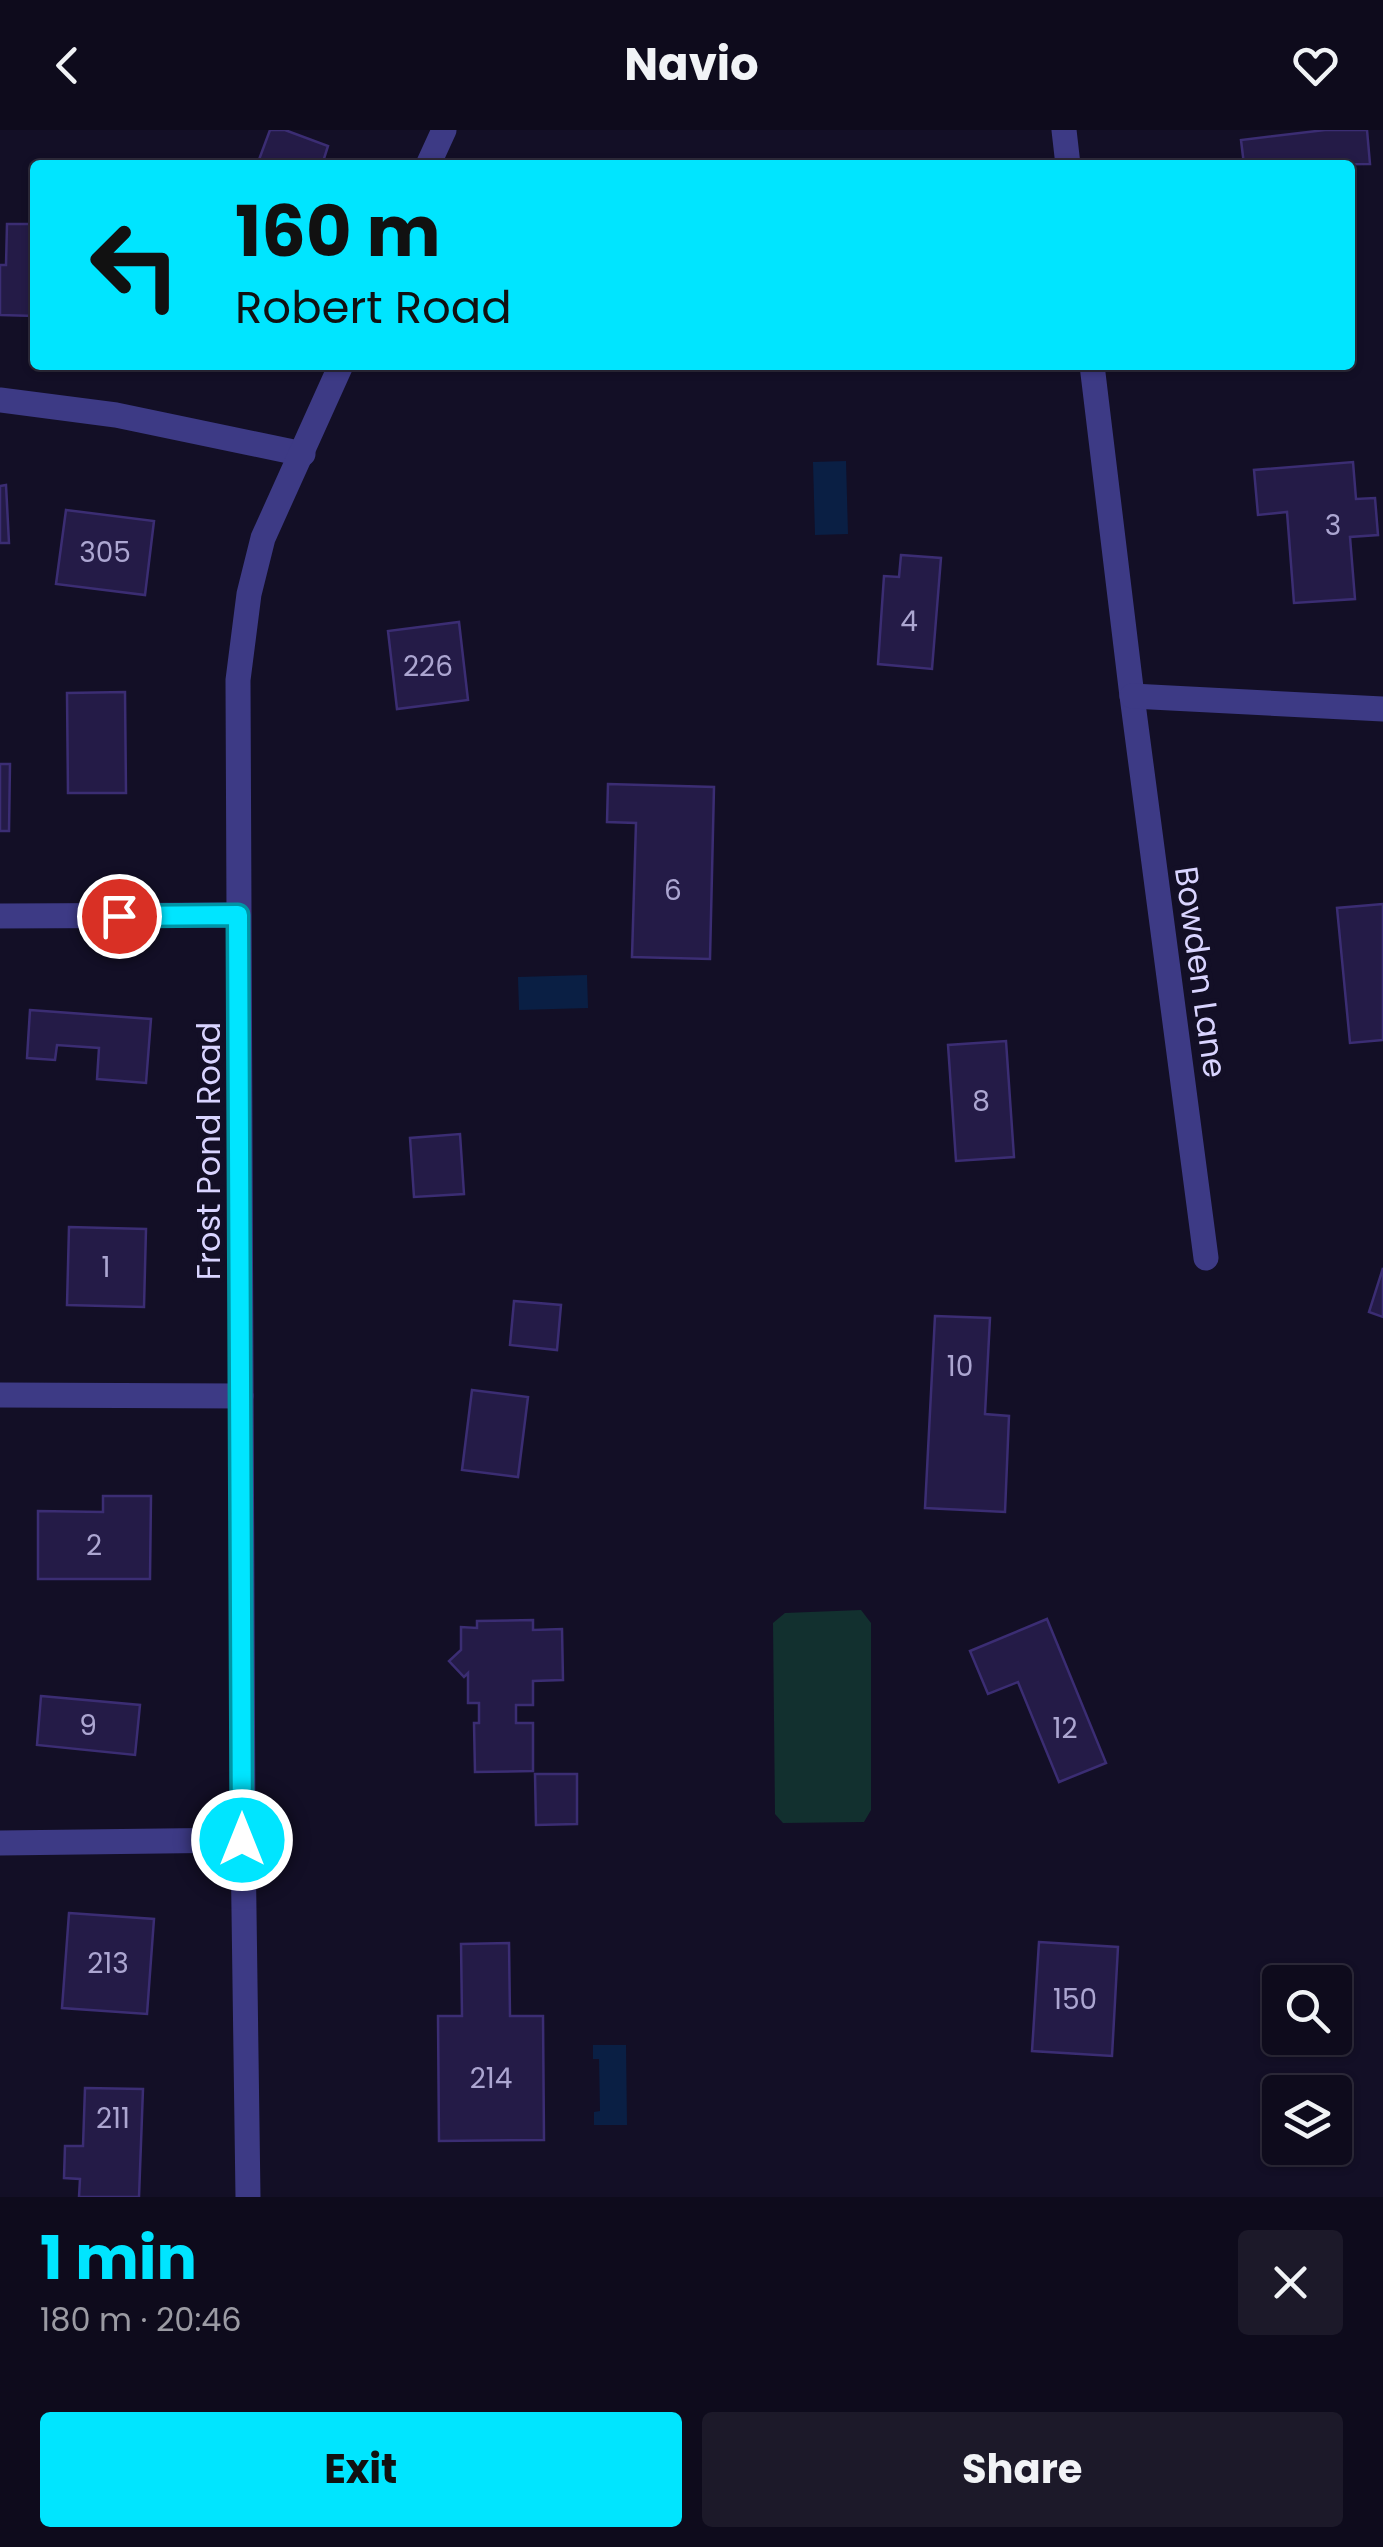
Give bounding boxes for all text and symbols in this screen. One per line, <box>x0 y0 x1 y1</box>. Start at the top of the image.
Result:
text: Navio <box>624 33 759 96</box>
icon: back <box>40 38 95 93</box>
icon: heart <box>1288 38 1343 93</box>
text: 160 m <box>235 182 441 281</box>
icon: left <box>70 200 200 330</box>
text: Robert Road <box>235 276 512 339</box>
house number: 3 <box>1325 506 1341 545</box>
house number: 305 <box>79 533 131 572</box>
house number: 4 <box>900 602 918 641</box>
house number: 226 <box>403 647 453 686</box>
street label: Bowden Lane <box>1164 864 1238 1080</box>
house number: 6 <box>664 871 682 910</box>
pin <box>77 874 162 959</box>
icon: arrive <box>92 889 147 944</box>
street label: Frost Pond Road <box>186 1022 231 1280</box>
house number: 8 <box>972 1082 990 1121</box>
house number: 1 <box>102 1248 110 1287</box>
house number: 10 <box>947 1347 973 1386</box>
house number: 2 <box>86 1526 102 1565</box>
house number: 9 <box>79 1706 97 1745</box>
house number: 12 <box>1052 1709 1078 1748</box>
position arrow <box>190 1788 294 1892</box>
house number: 213 <box>87 1944 129 1983</box>
map controls <box>1262 1965 1352 2165</box>
button: search <box>1262 1965 1352 2055</box>
house number: 150 <box>1053 1980 1097 2019</box>
house number: 214 <box>470 2059 512 2098</box>
button: layers <box>1262 2075 1352 2165</box>
house number: 211 <box>96 2099 130 2138</box>
text: 1 min <box>40 2216 197 2300</box>
button: close <box>1238 2230 1343 2335</box>
text: 180 m · 20:46 <box>40 2297 242 2342</box>
button: Exit <box>40 2412 682 2527</box>
button: Share <box>702 2412 1343 2527</box>

